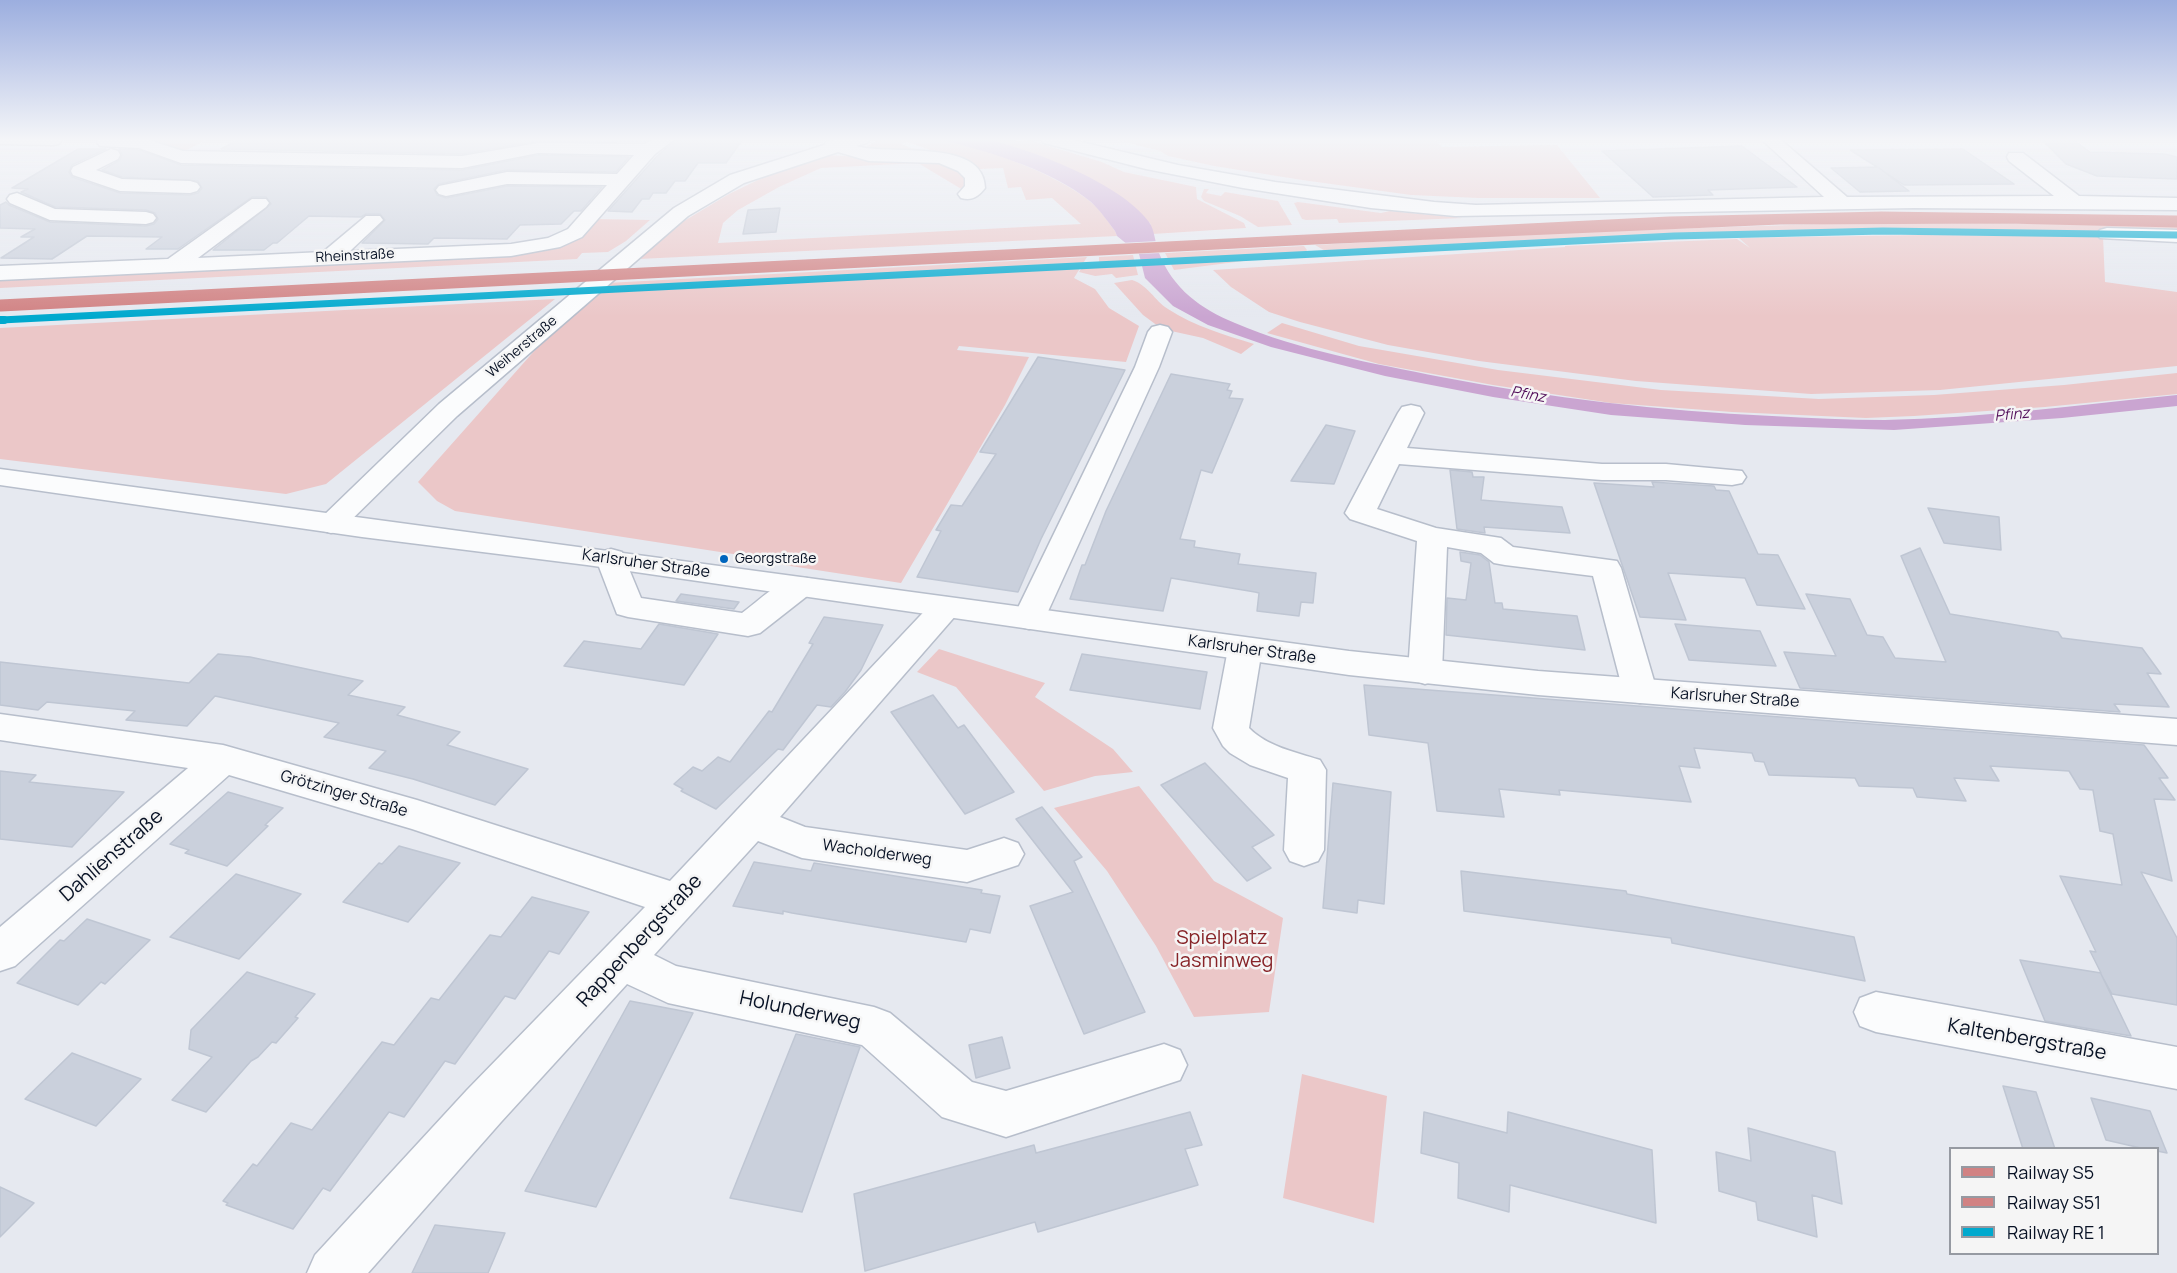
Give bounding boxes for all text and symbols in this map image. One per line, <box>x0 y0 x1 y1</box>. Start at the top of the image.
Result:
street label: Rheinstraße <box>315 246 395 266</box>
street label: Weiherstraße <box>483 313 561 381</box>
water label: Pfinz <box>1509 383 1547 407</box>
water label: Pfinz <box>1994 405 2030 425</box>
street label: Karlsruher Straße <box>581 546 711 582</box>
place label: Georgstraße <box>735 551 816 567</box>
marker: Georgstraße <box>718 553 730 565</box>
street label: Karlsruher Straße <box>1187 632 1317 668</box>
street label: Karlsruher Straße <box>1670 684 1800 712</box>
street label: Grötzinger Straße <box>278 767 410 821</box>
street label: Dahlienstraße <box>55 805 169 907</box>
street label: Wacholderweg <box>821 836 933 870</box>
street label: Rappenbergstraße <box>572 870 708 1012</box>
park label: Spielplatz Jasminweg <box>1171 926 1273 973</box>
street label: Holunderweg <box>737 986 863 1036</box>
street label: Kaltenbergstraße <box>1946 1014 2108 1066</box>
legend <box>1949 1147 2159 1255</box>
text: Railway S5 <box>2007 1160 2094 1184</box>
text: Railway S51 <box>2007 1190 2101 1214</box>
text: Railway RE 1 <box>2007 1220 2105 1244</box>

